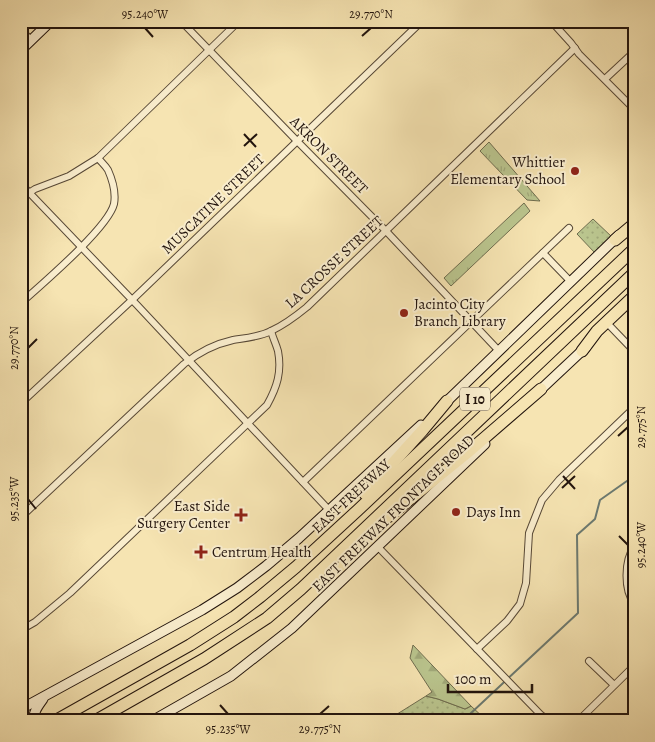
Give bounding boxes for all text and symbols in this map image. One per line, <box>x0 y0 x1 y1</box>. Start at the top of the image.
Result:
text: 95.240°W <box>122 6 169 22</box>
text: 29.770°N <box>349 6 393 22</box>
street label: AKRON STREET <box>285 111 373 199</box>
street label: MUSCATINE STREET <box>157 149 269 258</box>
place label: Whittier Elementary School <box>450 152 565 189</box>
marker: Whittier Elementary School <box>569 165 581 177</box>
street label: LA CROSSE STREET <box>281 211 388 313</box>
place label: Jacinto City Branch Library <box>414 294 506 331</box>
marker: Jacinto City Branch Library <box>398 307 410 319</box>
text: 29.770°N <box>6 326 22 370</box>
road number: I 10 <box>460 388 490 410</box>
text: 29.775°N <box>633 405 649 448</box>
street label: EAST FREEWAY FRONTAGE ROAD <box>308 430 478 596</box>
street label: EAST FREEWAY <box>307 454 395 538</box>
text: 95.235°W <box>6 476 22 521</box>
place label: East Side Surgery Center <box>137 496 230 533</box>
place label: Days Inn <box>466 502 521 522</box>
marker: Days Inn <box>450 506 462 518</box>
marker: East Side Surgery Center <box>234 508 248 522</box>
text: 95.240°W <box>633 521 649 568</box>
place label: Centrum Health <box>212 542 312 562</box>
marker: Centrum Health <box>194 545 208 559</box>
scale bar <box>448 662 531 694</box>
text: 100 m <box>455 669 492 689</box>
text: 95.235°W <box>206 721 251 737</box>
text: 29.775°N <box>299 721 342 737</box>

